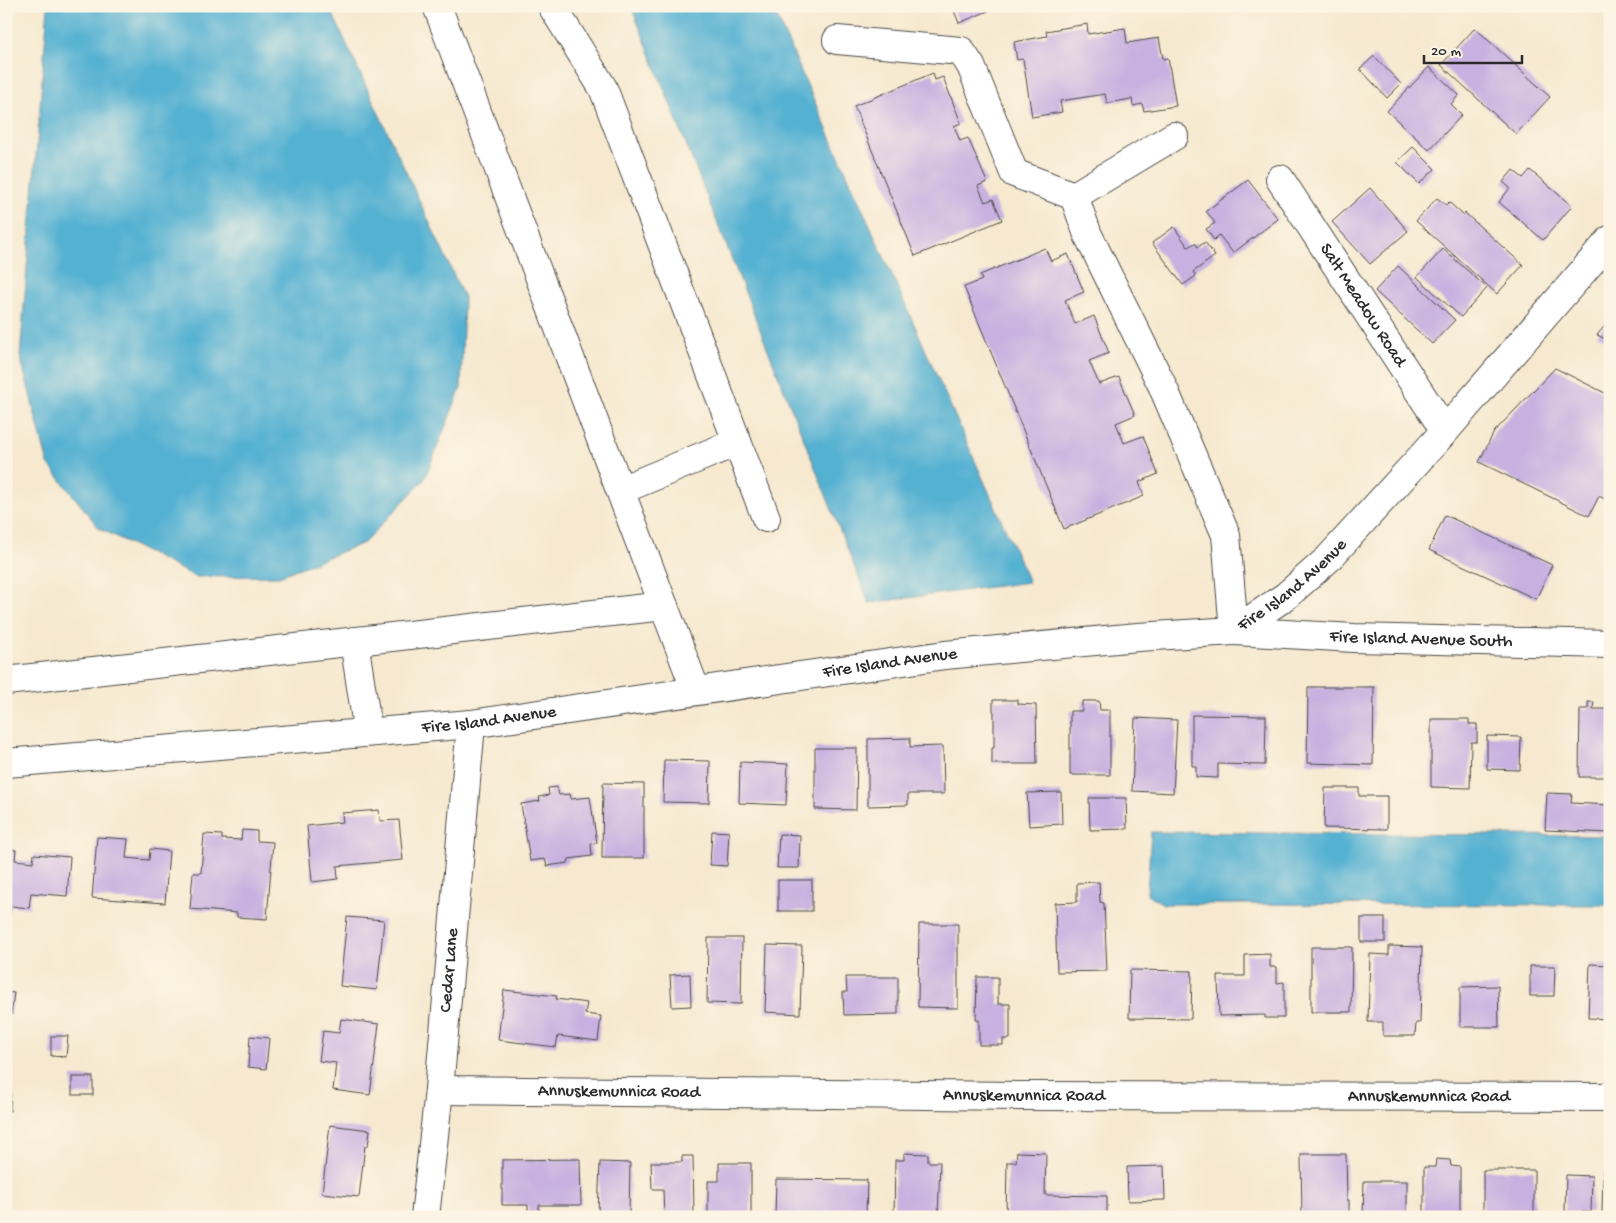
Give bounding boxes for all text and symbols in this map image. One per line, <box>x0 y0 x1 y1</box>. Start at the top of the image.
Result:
scale bar <box>1424 32 1521 64</box>
text: 20 m <box>1431 43 1461 61</box>
street label: Salt Meadow Road <box>1315 240 1412 372</box>
street label: Fire Island Avenue <box>1233 534 1352 637</box>
street label: Fire Island Avenue South <box>1328 626 1513 652</box>
street label: Fire Island Avenue <box>820 643 959 683</box>
street label: Fire Island Avenue <box>420 701 558 739</box>
street label: Cedar Lane <box>435 926 464 1013</box>
street label: Annuskemunnica Road <box>538 1081 702 1103</box>
street label: Annuskemunnica Road <box>943 1085 1107 1107</box>
street label: Annuskemunnica Road <box>1348 1086 1512 1107</box>

